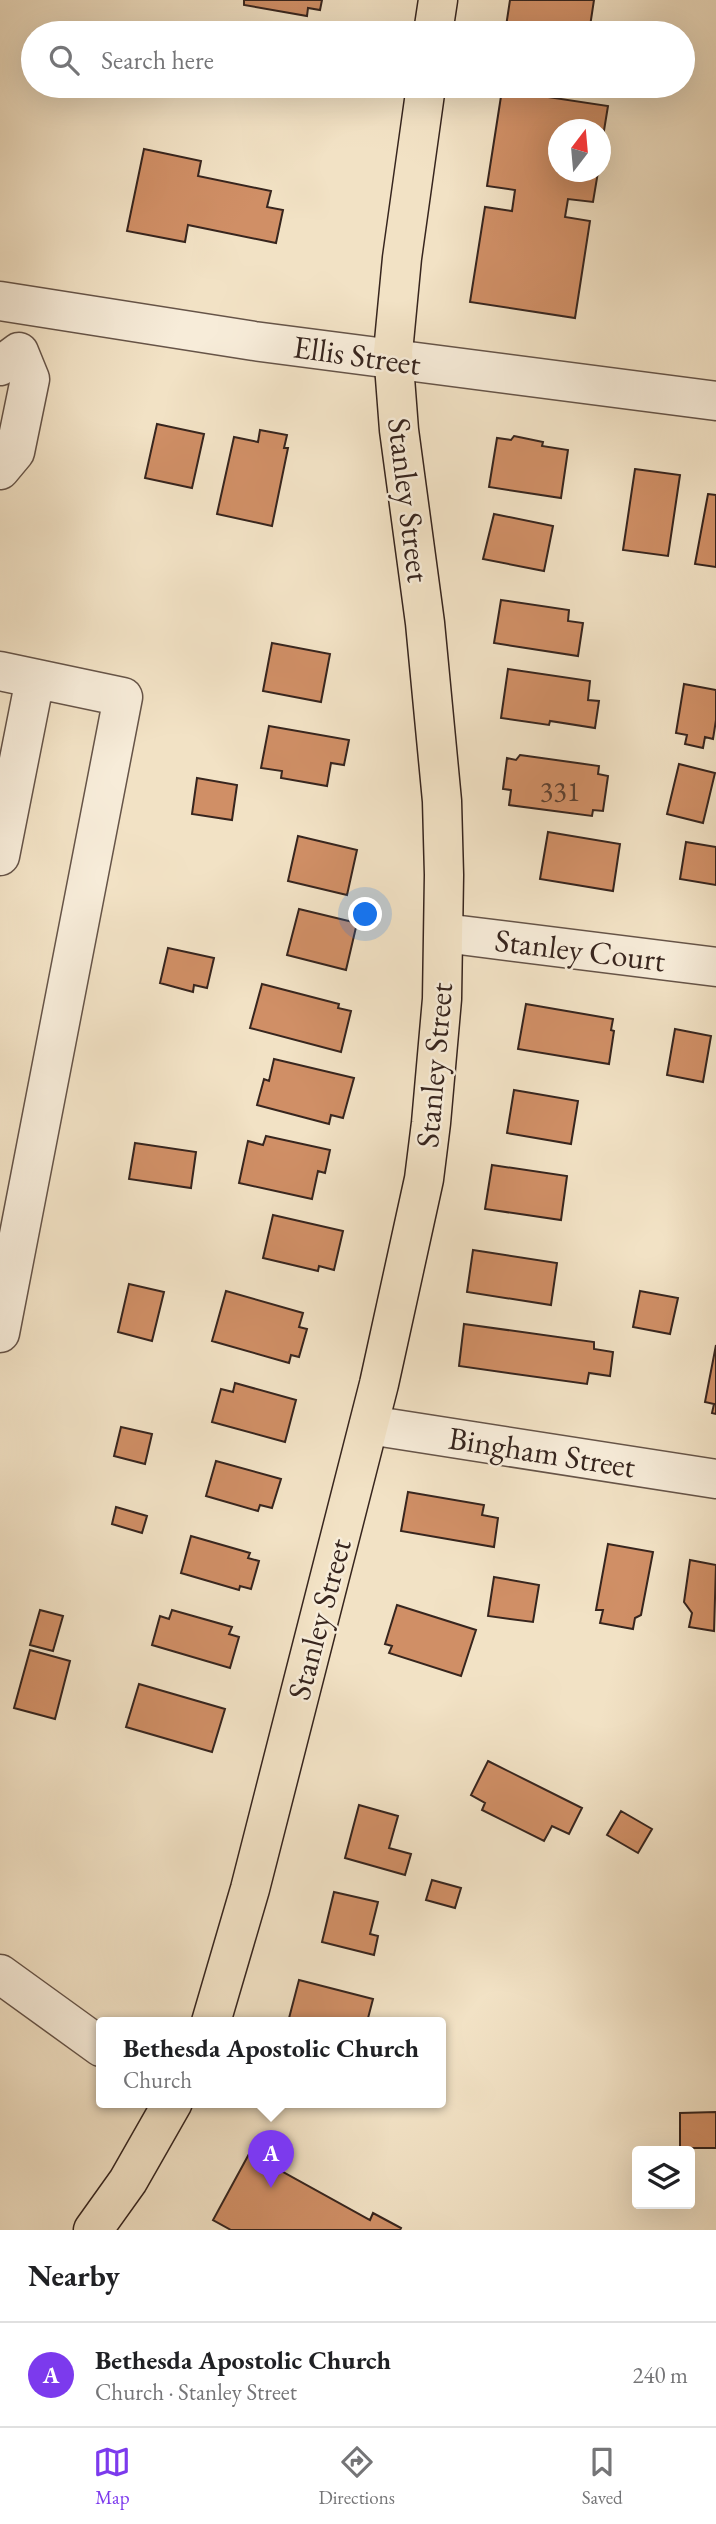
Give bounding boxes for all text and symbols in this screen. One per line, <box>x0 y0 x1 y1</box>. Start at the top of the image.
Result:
search box <box>21 21 695 98</box>
icon: search <box>45 41 83 79</box>
text: Search here <box>101 43 214 77</box>
north arrow <box>548 119 611 182</box>
street label: Ellis Street <box>291 325 423 385</box>
street label: Stanley Street <box>378 415 440 585</box>
house number: 331 <box>540 773 580 809</box>
your location <box>348 897 382 931</box>
street label: Stanley Court <box>492 919 668 981</box>
street label: Stanley Street <box>406 981 462 1149</box>
street label: Bingham Street <box>446 1417 638 1487</box>
street label: Stanley Street <box>277 1534 361 1704</box>
popup <box>96 2017 446 2108</box>
text: Bethesda Apostolic Church <box>123 2031 419 2065</box>
text: Church <box>123 2065 192 2095</box>
pin: A <box>248 2130 294 2188</box>
map controls <box>632 2146 695 2209</box>
button: layers <box>632 2146 695 2209</box>
text: Nearby <box>28 2256 120 2295</box>
text: Bethesda Apostolic Church <box>95 2343 391 2377</box>
text: A <box>43 2360 59 2390</box>
text: 240 m <box>632 2360 688 2390</box>
text: Church · Stanley Street <box>95 2377 297 2407</box>
tab: Map <box>93 2443 131 2510</box>
tab: Directions <box>318 2443 395 2510</box>
tab: Saved <box>582 2443 623 2510</box>

